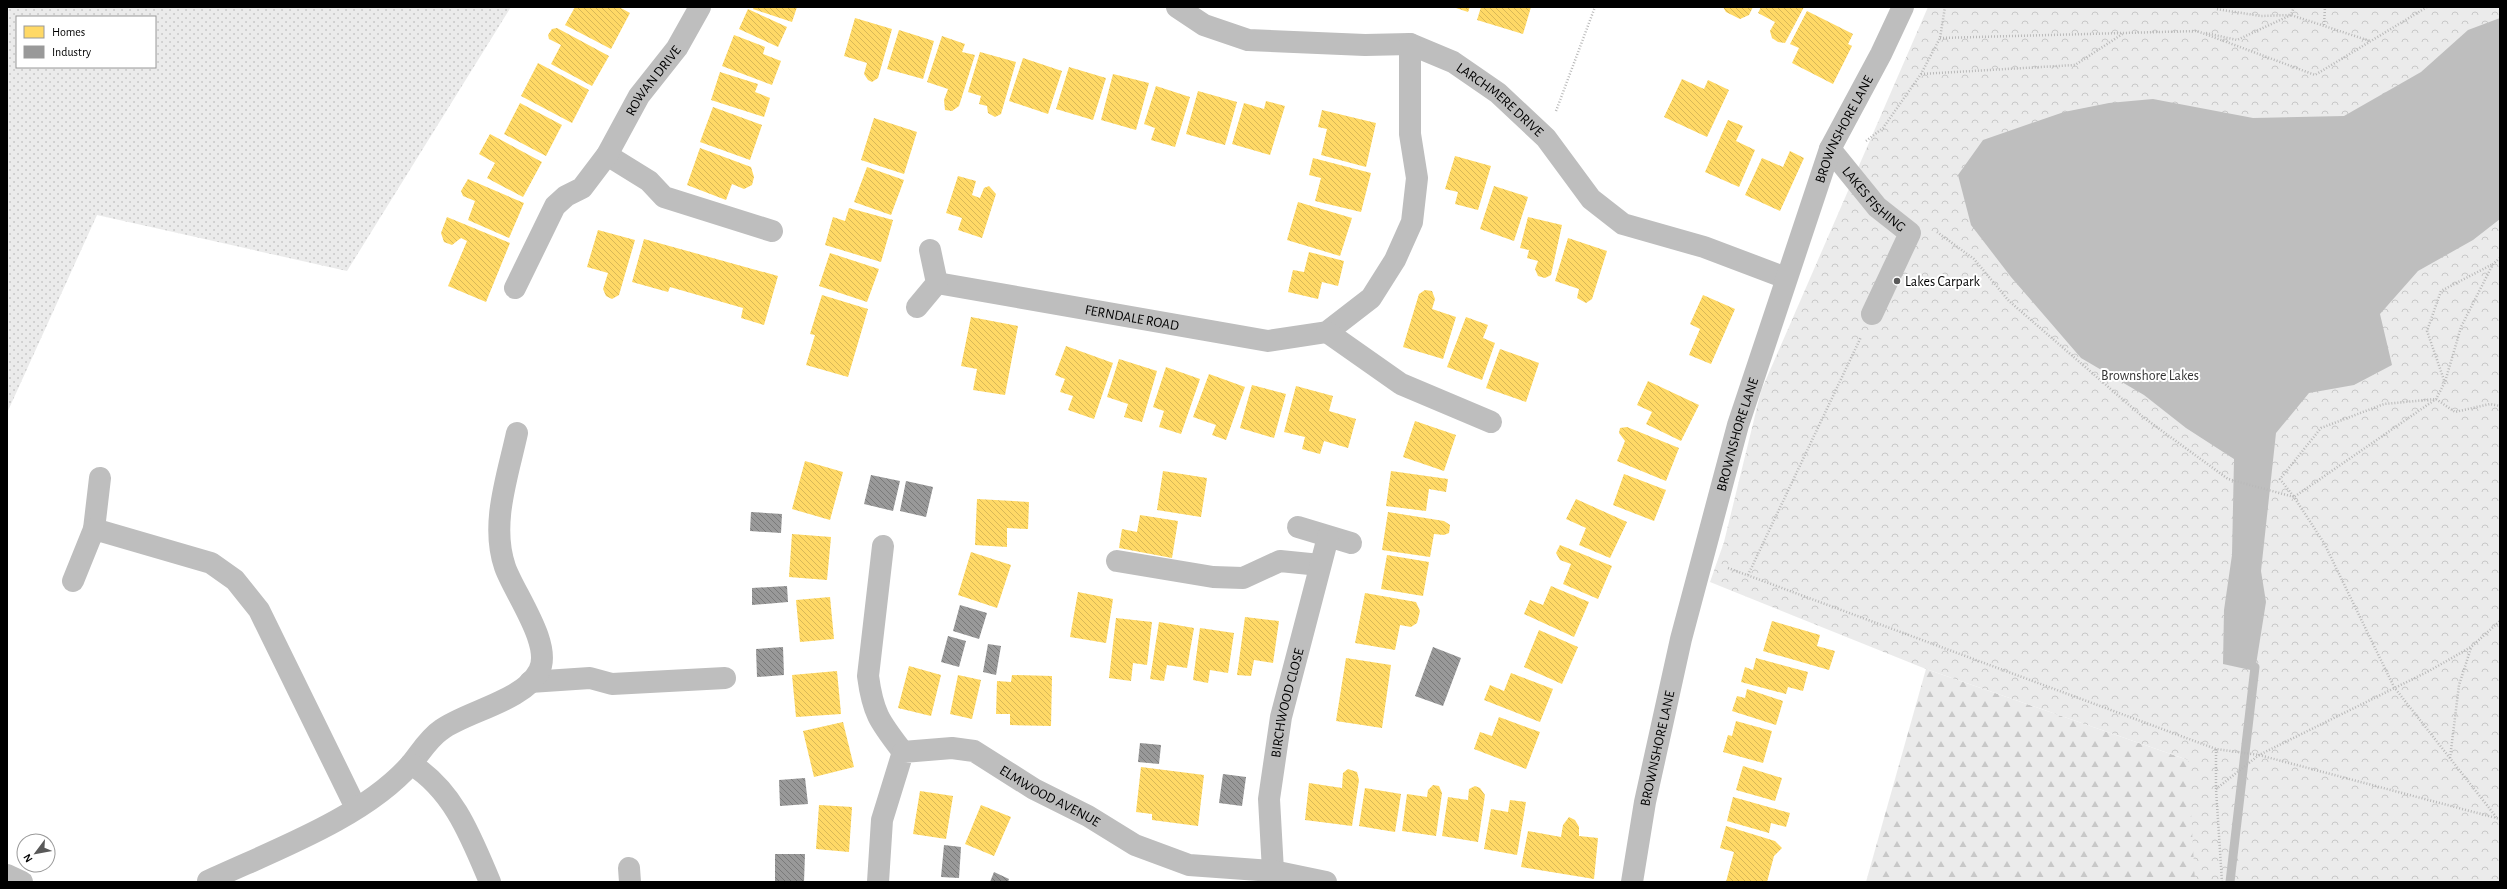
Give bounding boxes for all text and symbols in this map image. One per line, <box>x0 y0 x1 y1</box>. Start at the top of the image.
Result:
legend <box>16 16 156 68</box>
text: Homes <box>52 26 85 38</box>
street label: ROWAN DRIVE <box>624 43 684 118</box>
text: Industry <box>52 46 91 59</box>
street label: LARCHMERE DRIVE <box>1454 61 1546 140</box>
street label: BROWNSHORE LANE <box>1813 73 1876 185</box>
street label: LAKES FISHING <box>1839 164 1908 235</box>
place label: Lakes Carpark <box>1905 275 1981 289</box>
marker: Lakes Carpark <box>1892 276 1902 286</box>
street label: FERNDALE ROAD <box>1084 303 1180 333</box>
park label: Brownshore Lakes <box>2101 369 2199 383</box>
street label: BROWNSHORE LANE <box>1715 376 1761 493</box>
street label: BIRCHWOOD CLOSE <box>1269 647 1307 759</box>
street label: BROWNSHORE LANE <box>1638 689 1677 807</box>
street label: ELMWOOD AVENUE <box>997 763 1103 830</box>
north arrow <box>16 833 56 873</box>
text: N <box>21 852 35 864</box>

